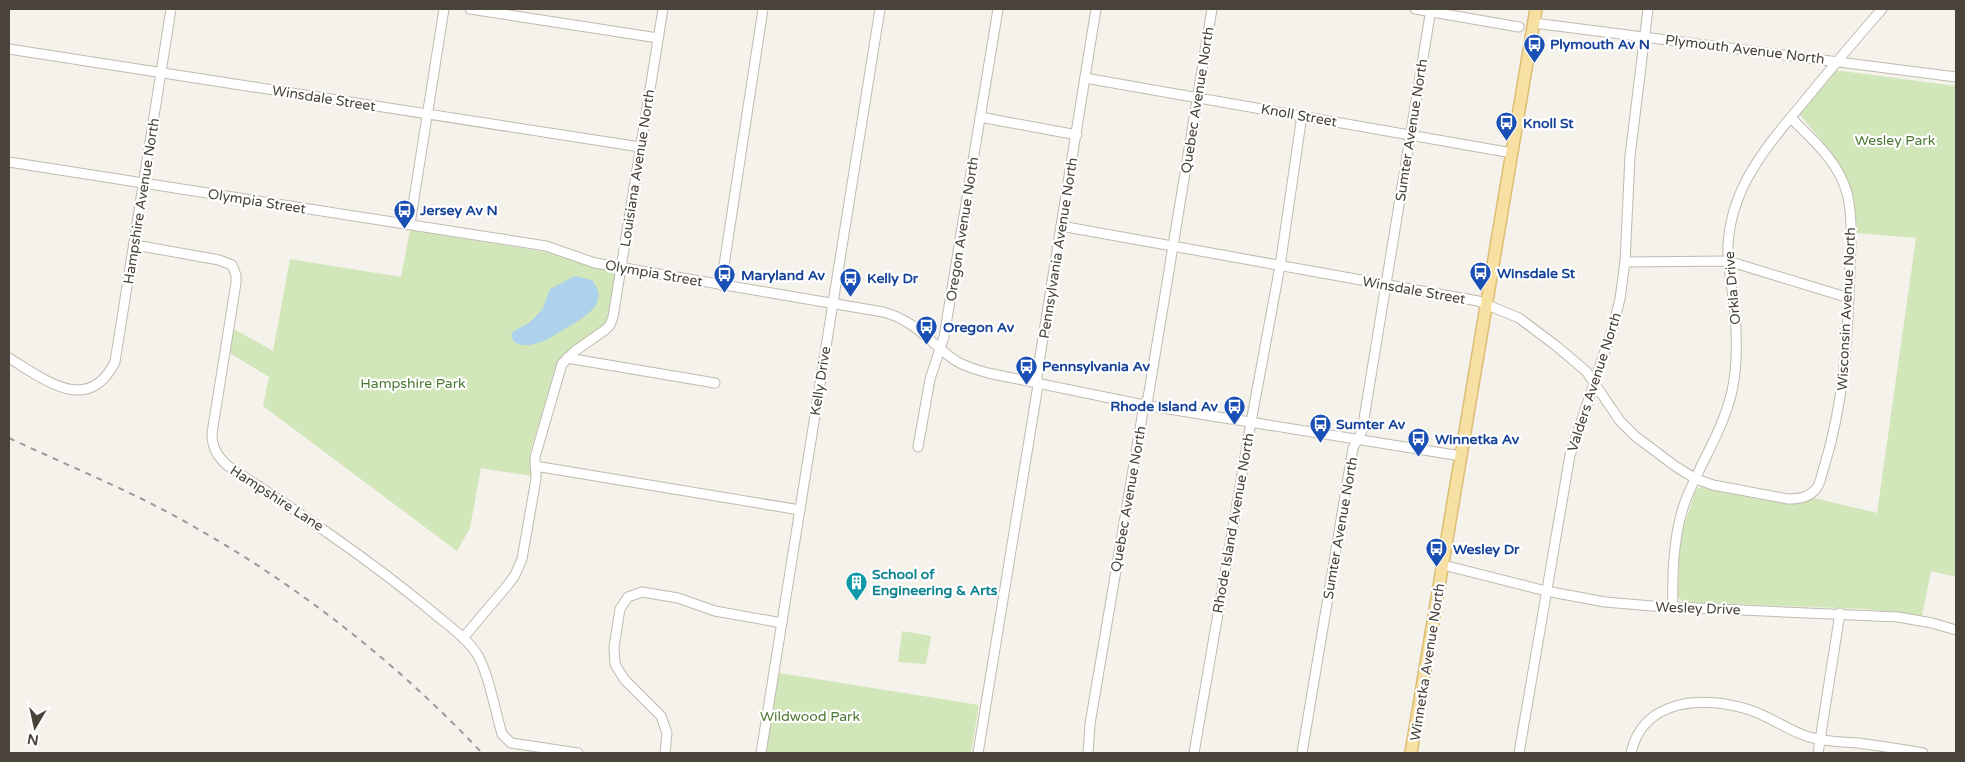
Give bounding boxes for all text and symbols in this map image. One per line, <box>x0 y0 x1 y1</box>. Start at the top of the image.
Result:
street label: Quebec Avenue North <box>1178 26 1217 175</box>
street label: Plymouth Avenue North <box>1664 31 1826 68</box>
bus stop icon: Plymouth Av N <box>1522 32 1546 63</box>
place label: Plymouth Av N <box>1550 36 1650 53</box>
street label: Sumter Avenue North <box>1392 57 1431 203</box>
street label: Winsdale Street <box>271 82 378 115</box>
street label: Louisiana Avenue North <box>617 88 658 248</box>
street label: Knoll Street <box>1259 100 1339 131</box>
bus stop icon: Knoll St <box>1495 111 1519 142</box>
place label: Knoll St <box>1523 115 1574 132</box>
street label: Hampshire Avenue North <box>120 117 163 285</box>
park label: Wesley Park <box>1855 132 1936 149</box>
street label: Oregon Avenue North <box>943 155 982 303</box>
street label: Pennsylvania Avenue North <box>1036 156 1081 340</box>
street label: Olympia Street <box>207 185 308 218</box>
bus stop icon: Jersey Av N <box>392 198 416 229</box>
place label: Jersey Av N <box>419 202 498 219</box>
street label: Wisconsin Avenue North <box>1834 227 1859 391</box>
street label: Orkla Drive <box>1721 250 1744 325</box>
street label: Olympia Street <box>604 257 705 291</box>
bus stop icon: Winsdale St <box>1469 261 1493 292</box>
bus stop icon: Maryland Av <box>713 263 737 294</box>
place label: Winsdale St <box>1497 265 1576 282</box>
bus stop icon: Kelly Dr <box>839 266 863 297</box>
place label: Maryland Av <box>741 267 826 284</box>
place label: Kelly Dr <box>867 270 919 287</box>
street label: Winsdale Street <box>1361 273 1467 308</box>
street label: Valders Avenue North <box>1564 310 1625 454</box>
bus stop icon: Oregon Av <box>915 315 939 346</box>
place label: Oregon Av <box>943 319 1015 336</box>
street label: Kelly Drive <box>807 345 834 417</box>
bus stop icon: Pennsylvania Av <box>1014 354 1038 385</box>
place label: Pennsylvania Av <box>1042 358 1151 375</box>
park label: Hampshire Park <box>360 375 466 392</box>
bus stop icon: Rhode Island Av <box>1222 394 1246 425</box>
place label: Rhode Island Av <box>1110 398 1219 415</box>
bus stop icon: Sumter Av <box>1308 412 1332 443</box>
place label: Sumter Av <box>1336 416 1406 433</box>
street label: Quebec Avenue North <box>1107 425 1150 573</box>
bus stop icon: Winnetka Av <box>1407 427 1431 458</box>
place label: Winnetka Av <box>1435 431 1520 448</box>
street label: Rhode Island Avenue North <box>1209 432 1258 615</box>
street label: Sumter Avenue North <box>1320 455 1361 601</box>
street label: Hampshire Lane <box>227 462 327 535</box>
bus stop icon: Wesley Dr <box>1425 537 1449 568</box>
place label: Wesley Dr <box>1453 541 1520 558</box>
place label: School of Engineering & Arts <box>872 566 998 599</box>
building icon: School of Engineering & Arts <box>844 570 868 601</box>
street label: Winnetka Avenue North <box>1407 582 1448 742</box>
street label: Wesley Drive <box>1655 599 1741 618</box>
north arrow <box>10 702 60 752</box>
park label: Wildwood Park <box>760 708 860 725</box>
text: N <box>26 730 40 749</box>

